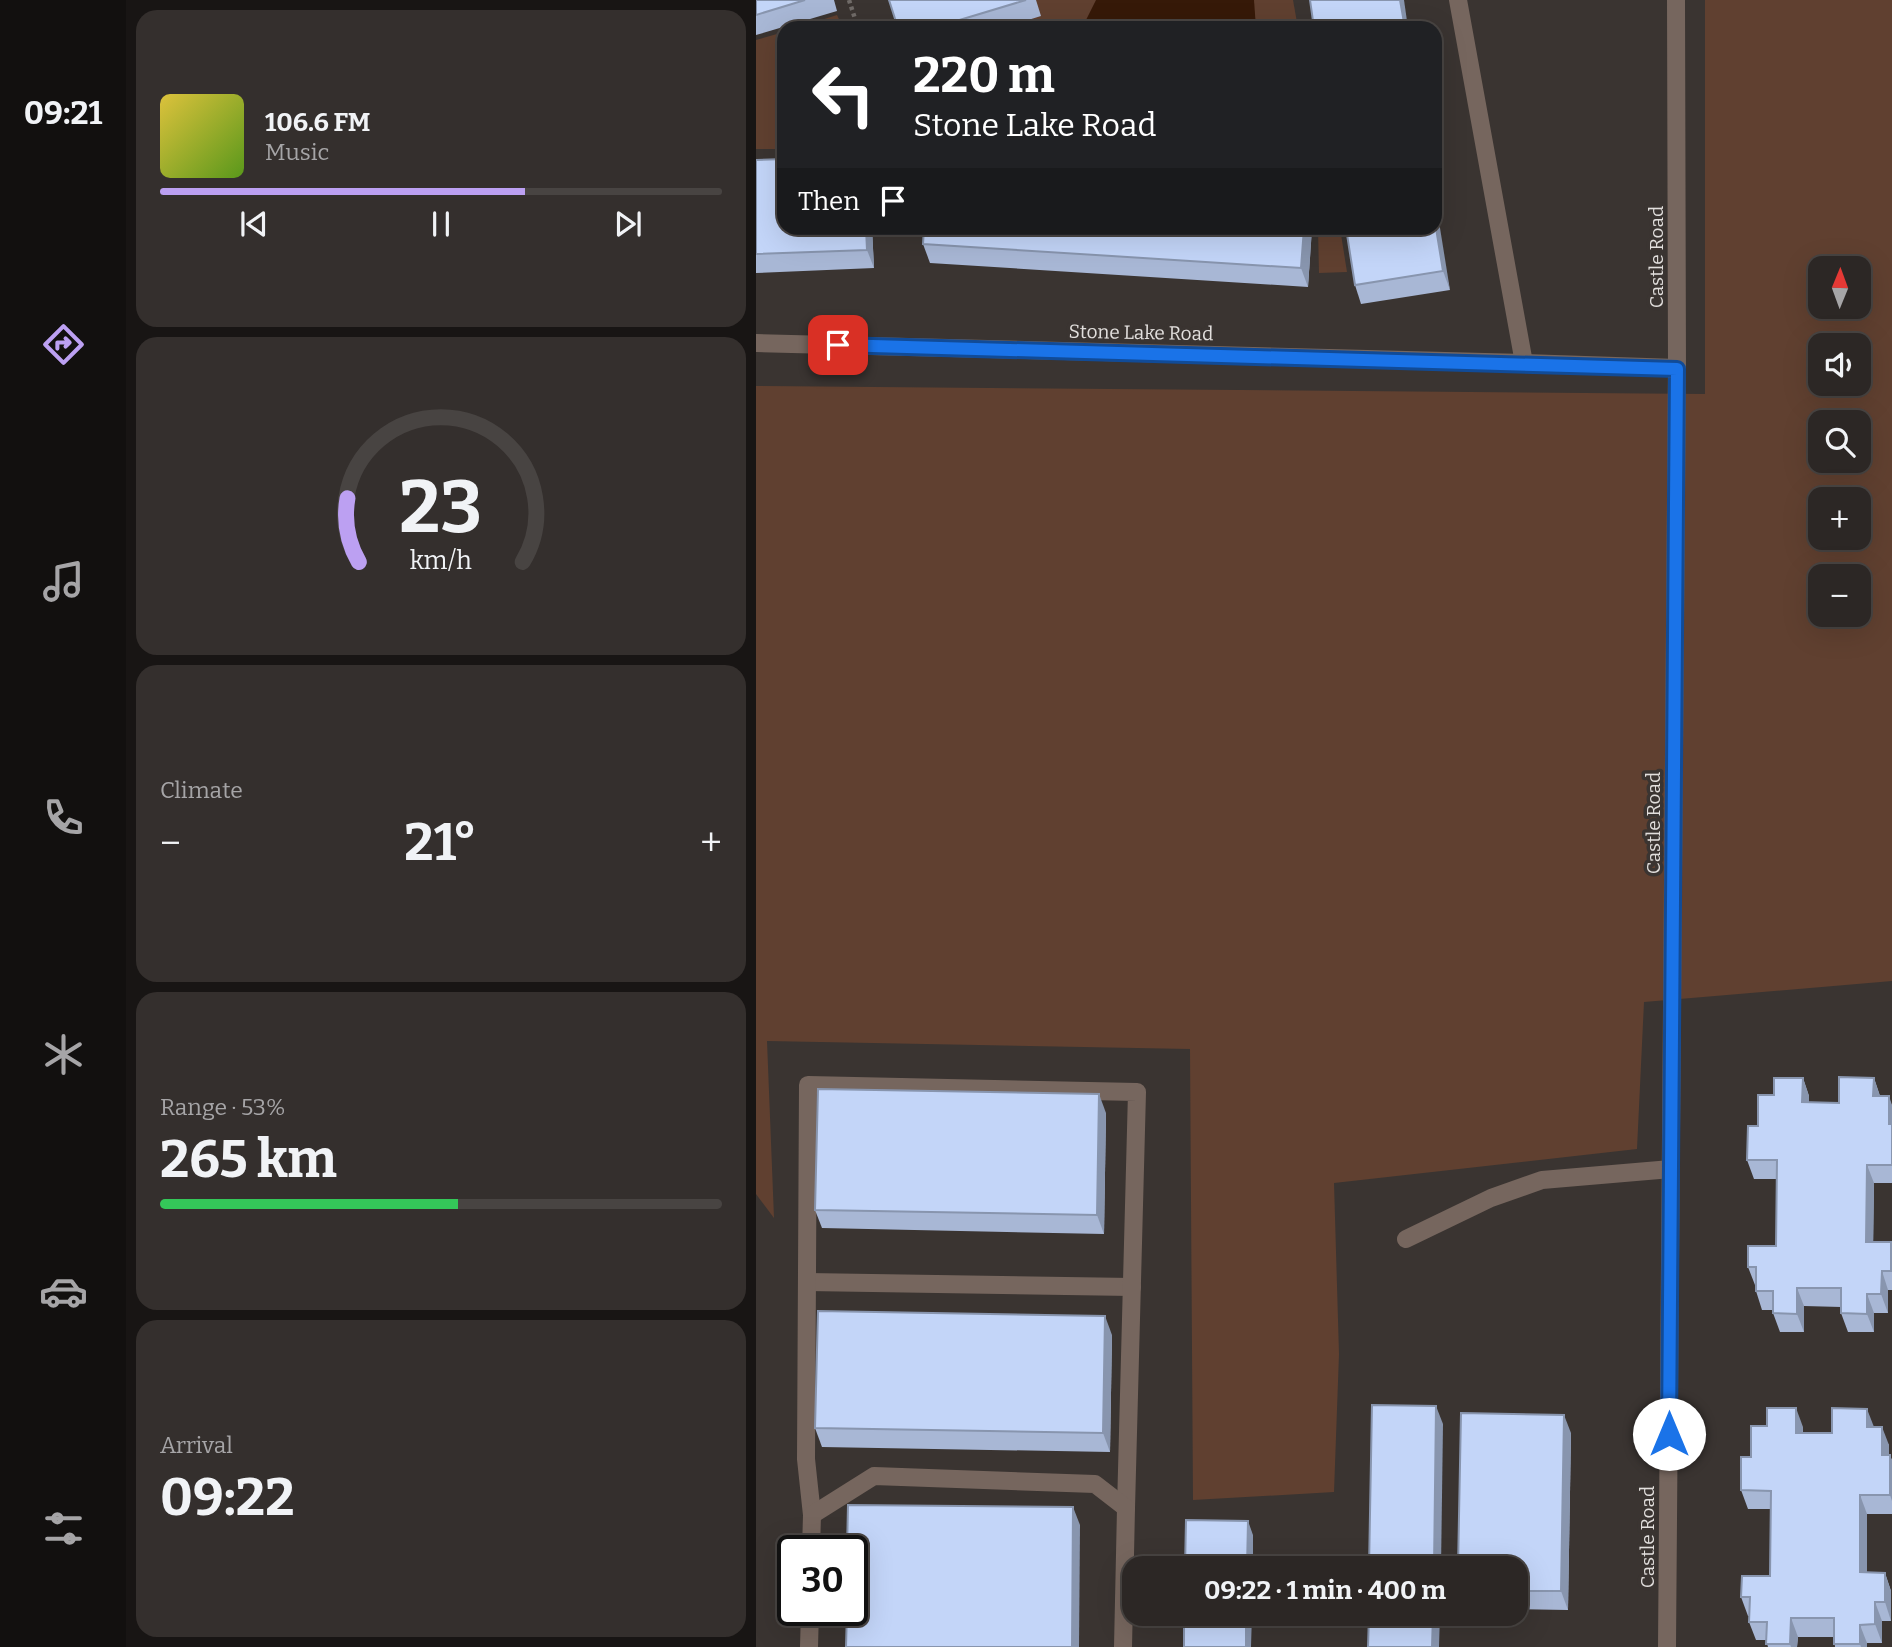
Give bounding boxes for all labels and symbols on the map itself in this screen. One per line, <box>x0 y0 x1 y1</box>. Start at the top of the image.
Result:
street label: Castle Road <box>1645 206 1668 308</box>
north arrow <box>1808 256 1871 318</box>
pin <box>808 315 868 375</box>
street label: Stone Lake Road <box>1069 320 1213 345</box>
street label: Castle Road <box>1642 772 1665 874</box>
position arrow <box>1632 1397 1706 1471</box>
street label: Castle Road <box>1636 1486 1659 1588</box>
speed limit sign: 30 <box>777 1535 868 1626</box>

